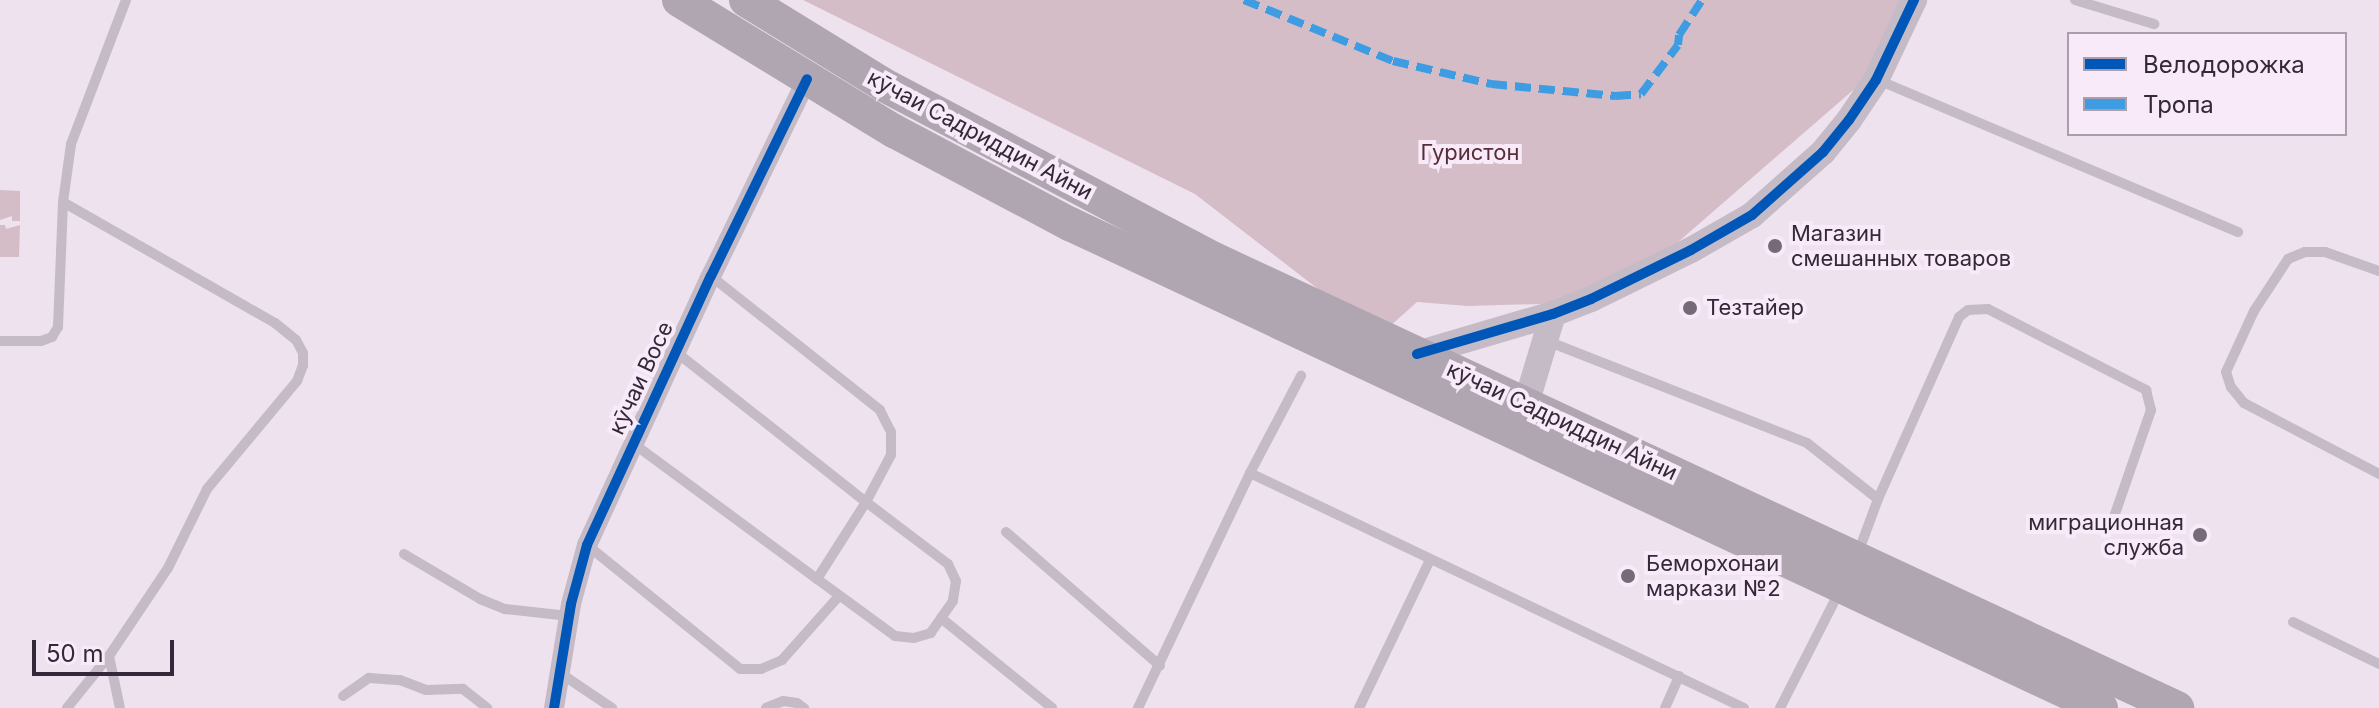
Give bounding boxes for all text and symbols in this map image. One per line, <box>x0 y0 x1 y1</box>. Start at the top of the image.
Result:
legend <box>2067 32 2347 136</box>
text: Велодорожка <box>2143 50 2305 79</box>
street label: кӯчаи Садриддин Айни <box>863 64 1097 206</box>
text: Тропа <box>2143 90 2214 119</box>
park label: Гуристон <box>1421 140 1519 166</box>
place label: Магазин смешанных товаров <box>1791 220 2011 272</box>
marker: Магазин смешанных товаров <box>1766 237 1784 255</box>
place label: Тезтайер <box>1706 295 1804 321</box>
marker: Тезтайер <box>1681 299 1699 317</box>
street label: кӯчаи Восе <box>603 317 679 439</box>
street label: кӯчаи Садриддин Айни <box>1443 356 1681 486</box>
place label: миграционная служба <box>2028 509 2184 560</box>
marker: миграционная служба <box>2191 526 2209 544</box>
place label: Беморхонаи маркази №2 <box>1646 550 1781 602</box>
marker: Беморхонаи маркази №2 <box>1617 565 1639 587</box>
scale bar <box>36 624 178 674</box>
text: 50 m <box>46 639 104 668</box>

